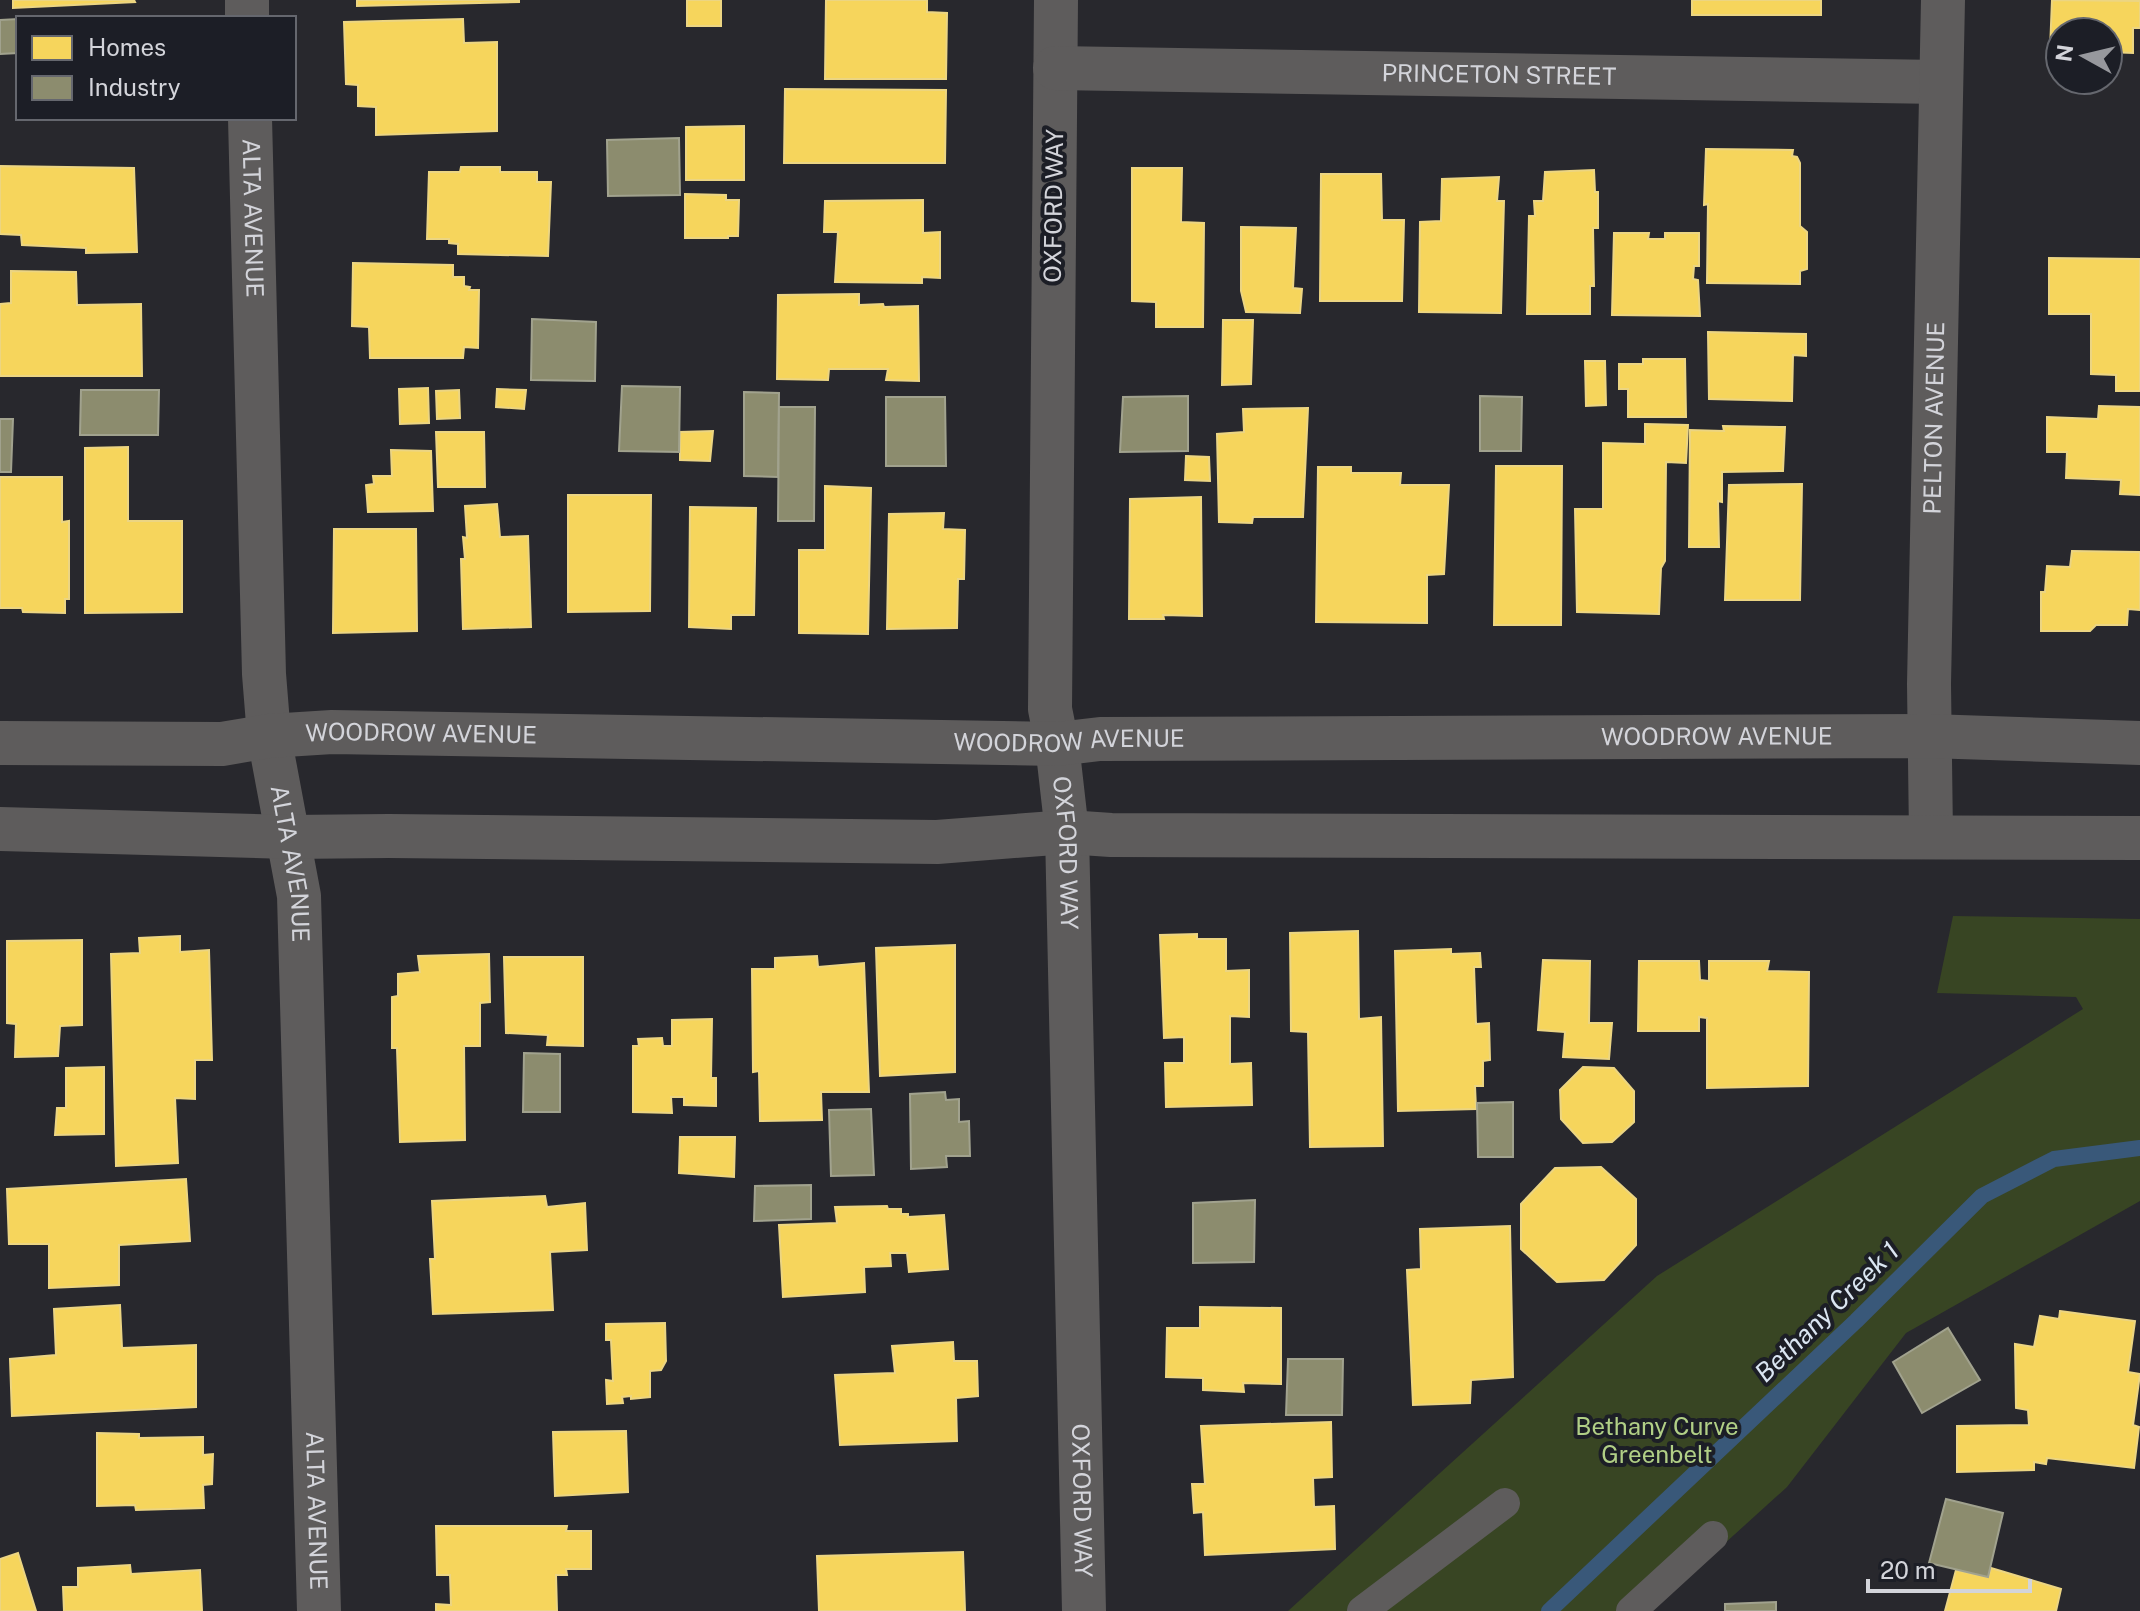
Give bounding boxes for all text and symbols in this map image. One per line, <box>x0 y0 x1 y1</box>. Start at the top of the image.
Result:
legend <box>16 16 296 120</box>
north arrow <box>2044 16 2124 96</box>
text: Homes <box>88 33 166 61</box>
text: N <box>2050 43 2078 64</box>
street label: PRINCETON STREET <box>1381 58 1617 90</box>
text: Industry <box>88 73 181 101</box>
street label: OXFORD WAY <box>1038 128 1068 283</box>
street label: ALTA AVENUE <box>238 138 270 298</box>
street label: PELTON AVENUE <box>1917 321 1949 515</box>
street label: WOODROW AVENUE <box>305 717 537 748</box>
street label: WOODROW AVENUE <box>1601 721 1833 750</box>
street label: WOODROW AVENUE <box>953 723 1185 757</box>
street label: OXFORD WAY <box>1048 774 1084 930</box>
street label: ALTA AVENUE <box>265 783 315 943</box>
water label: Bethany Creek 1 <box>1748 1235 1905 1388</box>
park label: Bethany Curve Greenbelt <box>1575 1412 1739 1468</box>
street label: OXFORD WAY <box>1067 1423 1098 1578</box>
street label: ALTA AVENUE <box>301 1431 333 1590</box>
scale bar <box>1868 1543 2030 1593</box>
text: 20 m <box>1880 1556 1936 1584</box>

